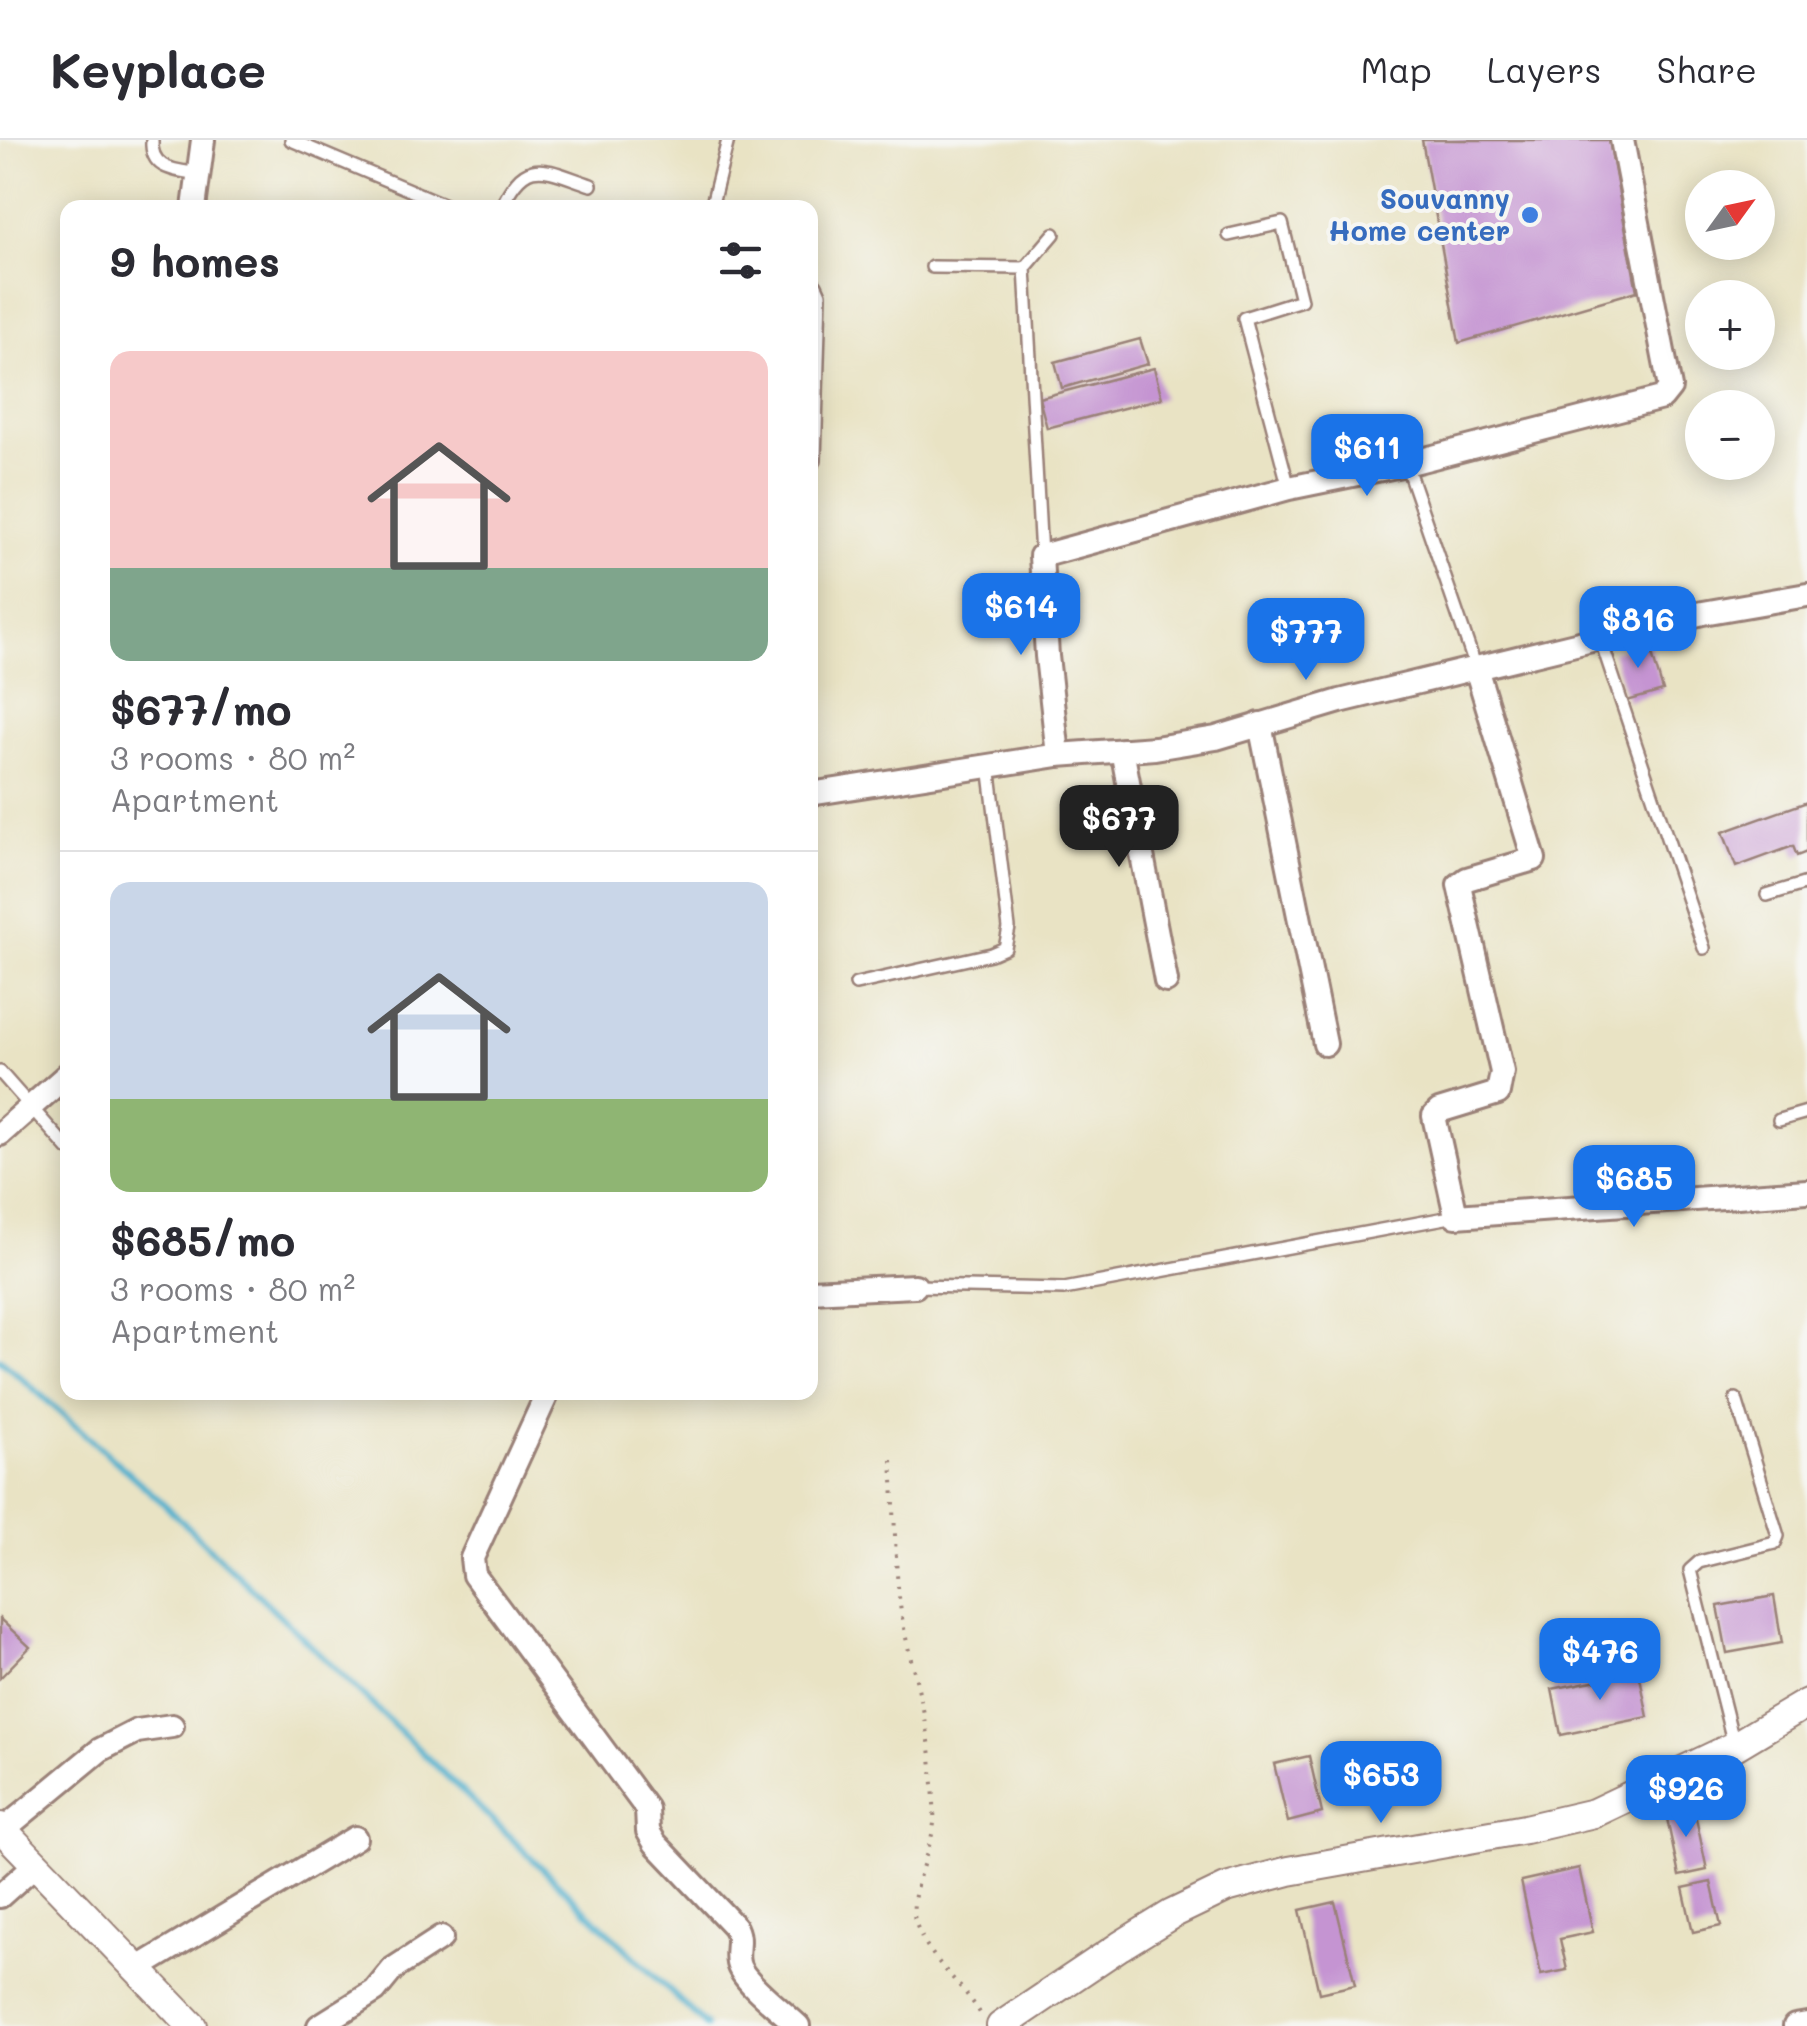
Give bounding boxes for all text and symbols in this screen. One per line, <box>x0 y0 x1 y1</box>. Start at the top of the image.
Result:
text: Keyplace <box>50 38 266 100</box>
text: Map <box>1360 46 1432 92</box>
text: Layers <box>1487 46 1602 92</box>
text: Share <box>1657 46 1757 92</box>
north arrow <box>1685 170 1775 260</box>
map controls <box>1685 170 1775 480</box>
place label: Souvanny Home center <box>1328 180 1510 248</box>
marker: Souvanny Home center <box>1519 204 1541 226</box>
text: 9 homes <box>110 233 280 288</box>
icon: filters <box>713 233 768 288</box>
button: + <box>1685 280 1775 370</box>
button: − <box>1685 390 1775 480</box>
pin: $611 <box>1308 414 1426 499</box>
icon: home <box>349 416 529 596</box>
text: $611 <box>1333 425 1401 467</box>
pin: $614 <box>962 573 1080 658</box>
text: $614 <box>984 584 1058 626</box>
pin: $816 <box>1579 586 1697 671</box>
text: $816 <box>1601 597 1675 639</box>
pin: $777 <box>1247 598 1365 683</box>
text: $777 <box>1269 609 1343 651</box>
text: $677/mo <box>110 681 292 736</box>
text: 3 rooms · 80 m² <box>110 736 355 778</box>
text: Apartment <box>110 778 279 820</box>
pin: $677 <box>1060 785 1178 870</box>
text: $677 <box>1082 796 1156 838</box>
icon: home <box>349 947 529 1127</box>
pin: $685 <box>1575 1145 1693 1230</box>
text: $685 <box>1595 1156 1673 1198</box>
text: $685/mo <box>110 1212 295 1267</box>
text: 3 rooms · 80 m² <box>110 1267 355 1309</box>
text: Apartment <box>110 1309 279 1351</box>
pin: $476 <box>1541 1618 1659 1703</box>
text: $476 <box>1561 1629 1639 1671</box>
pin: $653 <box>1322 1741 1440 1826</box>
text: $653 <box>1342 1752 1420 1794</box>
pin: $926 <box>1627 1755 1745 1840</box>
text: $926 <box>1648 1766 1724 1808</box>

